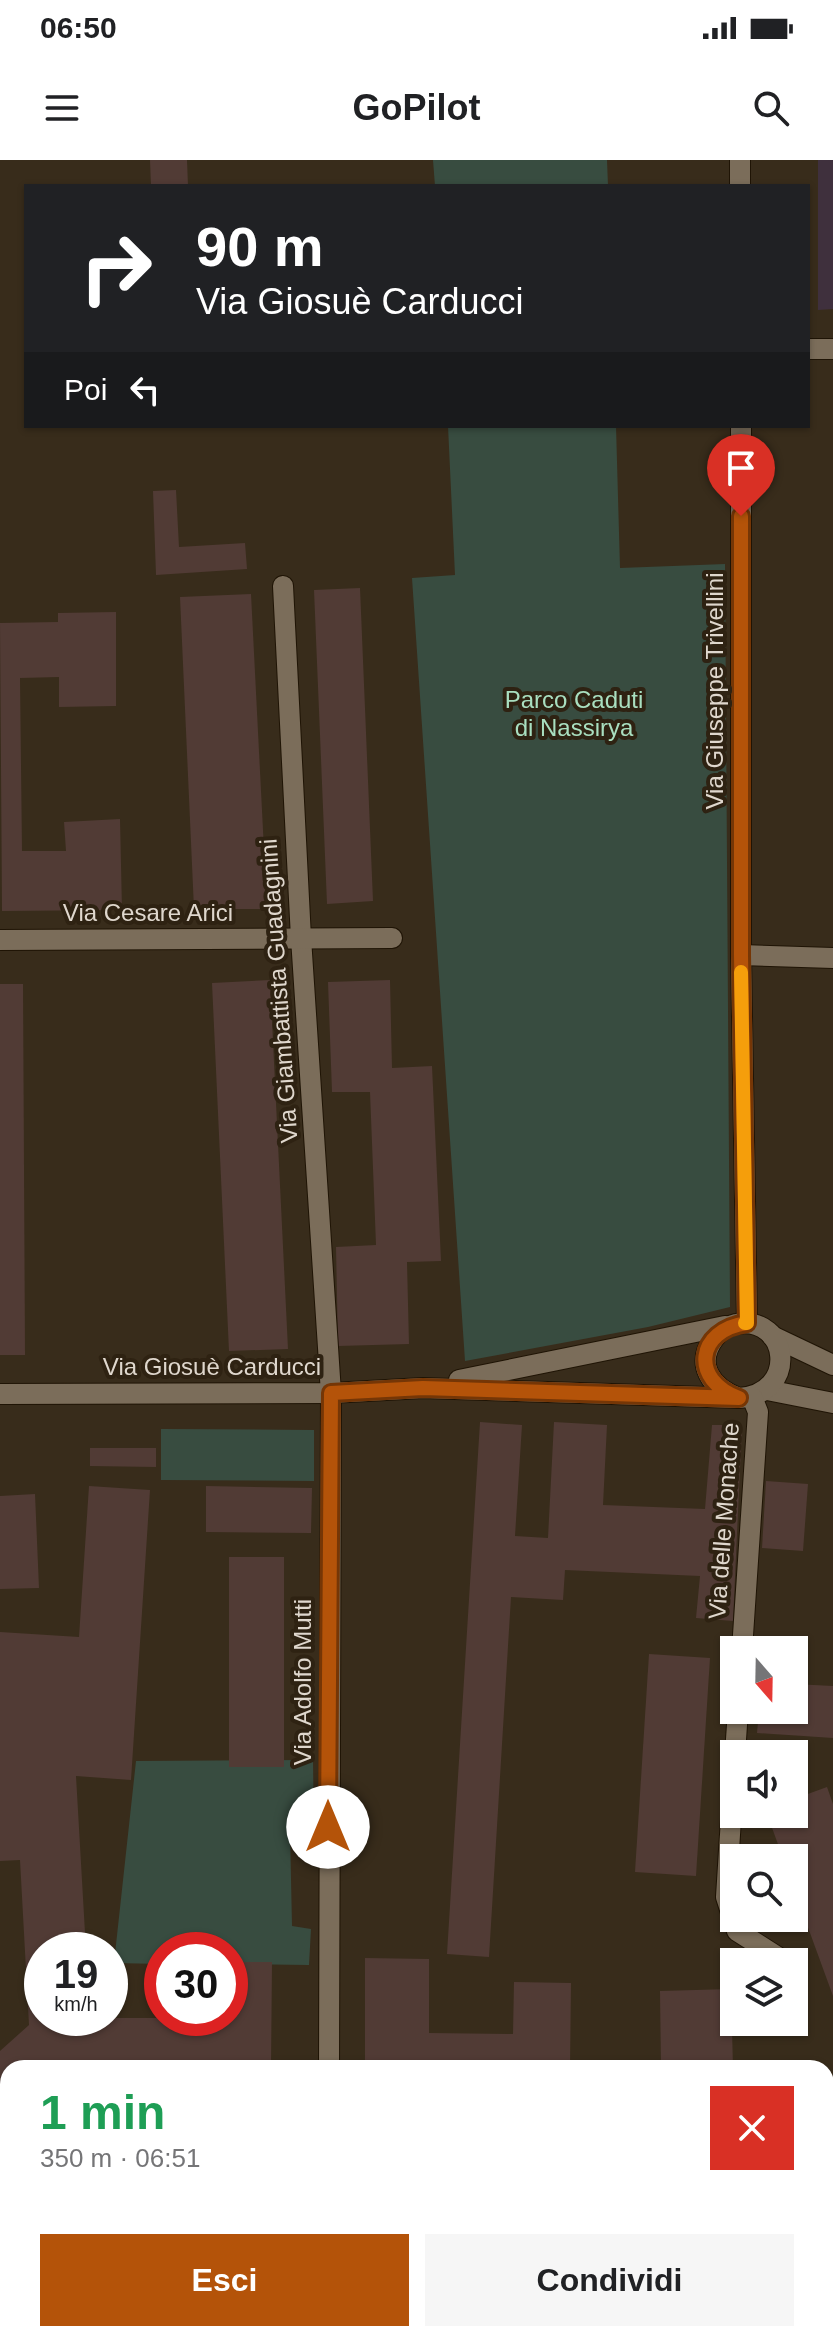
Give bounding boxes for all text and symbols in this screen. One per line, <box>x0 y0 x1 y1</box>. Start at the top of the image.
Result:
text: 06:50 <box>40 11 117 44</box>
icon: menu <box>40 86 84 130</box>
icon: search <box>749 86 793 130</box>
text: GoPilot <box>353 87 481 128</box>
text: 90 m <box>196 215 324 278</box>
icon: right <box>64 216 168 320</box>
text: Via Giosuè Carducci <box>196 281 524 322</box>
icon: left <box>123 368 167 412</box>
text: Poi <box>64 373 107 406</box>
pin <box>707 434 775 516</box>
icon: arrive <box>719 446 763 490</box>
street label: Via Giuseppe Trivellini <box>701 572 728 810</box>
park label: Parco Caduti di Nassirya <box>505 686 643 741</box>
street label: Via Giambattista Guadagnini <box>254 838 303 1144</box>
street label: Via Cesare Arici <box>63 899 233 926</box>
street label: Via Giosuè Carducci <box>103 1353 321 1380</box>
street label: Via delle Monache <box>703 1422 744 1620</box>
street label: Via Adolfo Mutti <box>289 1599 316 1765</box>
north arrow <box>720 1636 808 1724</box>
map controls <box>720 1636 808 2036</box>
button: sound <box>720 1740 808 1828</box>
position arrow <box>286 1785 370 1869</box>
button: search <box>720 1844 808 1932</box>
speed limit sign: 30 <box>144 1932 248 2036</box>
button: layers <box>720 1948 808 2036</box>
text: 19 <box>54 1952 98 1996</box>
text: km/h <box>54 1993 98 2015</box>
text: 1 min <box>40 2086 165 2139</box>
button: close <box>710 2086 794 2170</box>
text: 350 m · 06:51 <box>40 2143 200 2173</box>
button: Esci <box>40 2234 409 2326</box>
button: Condividi <box>425 2234 794 2326</box>

